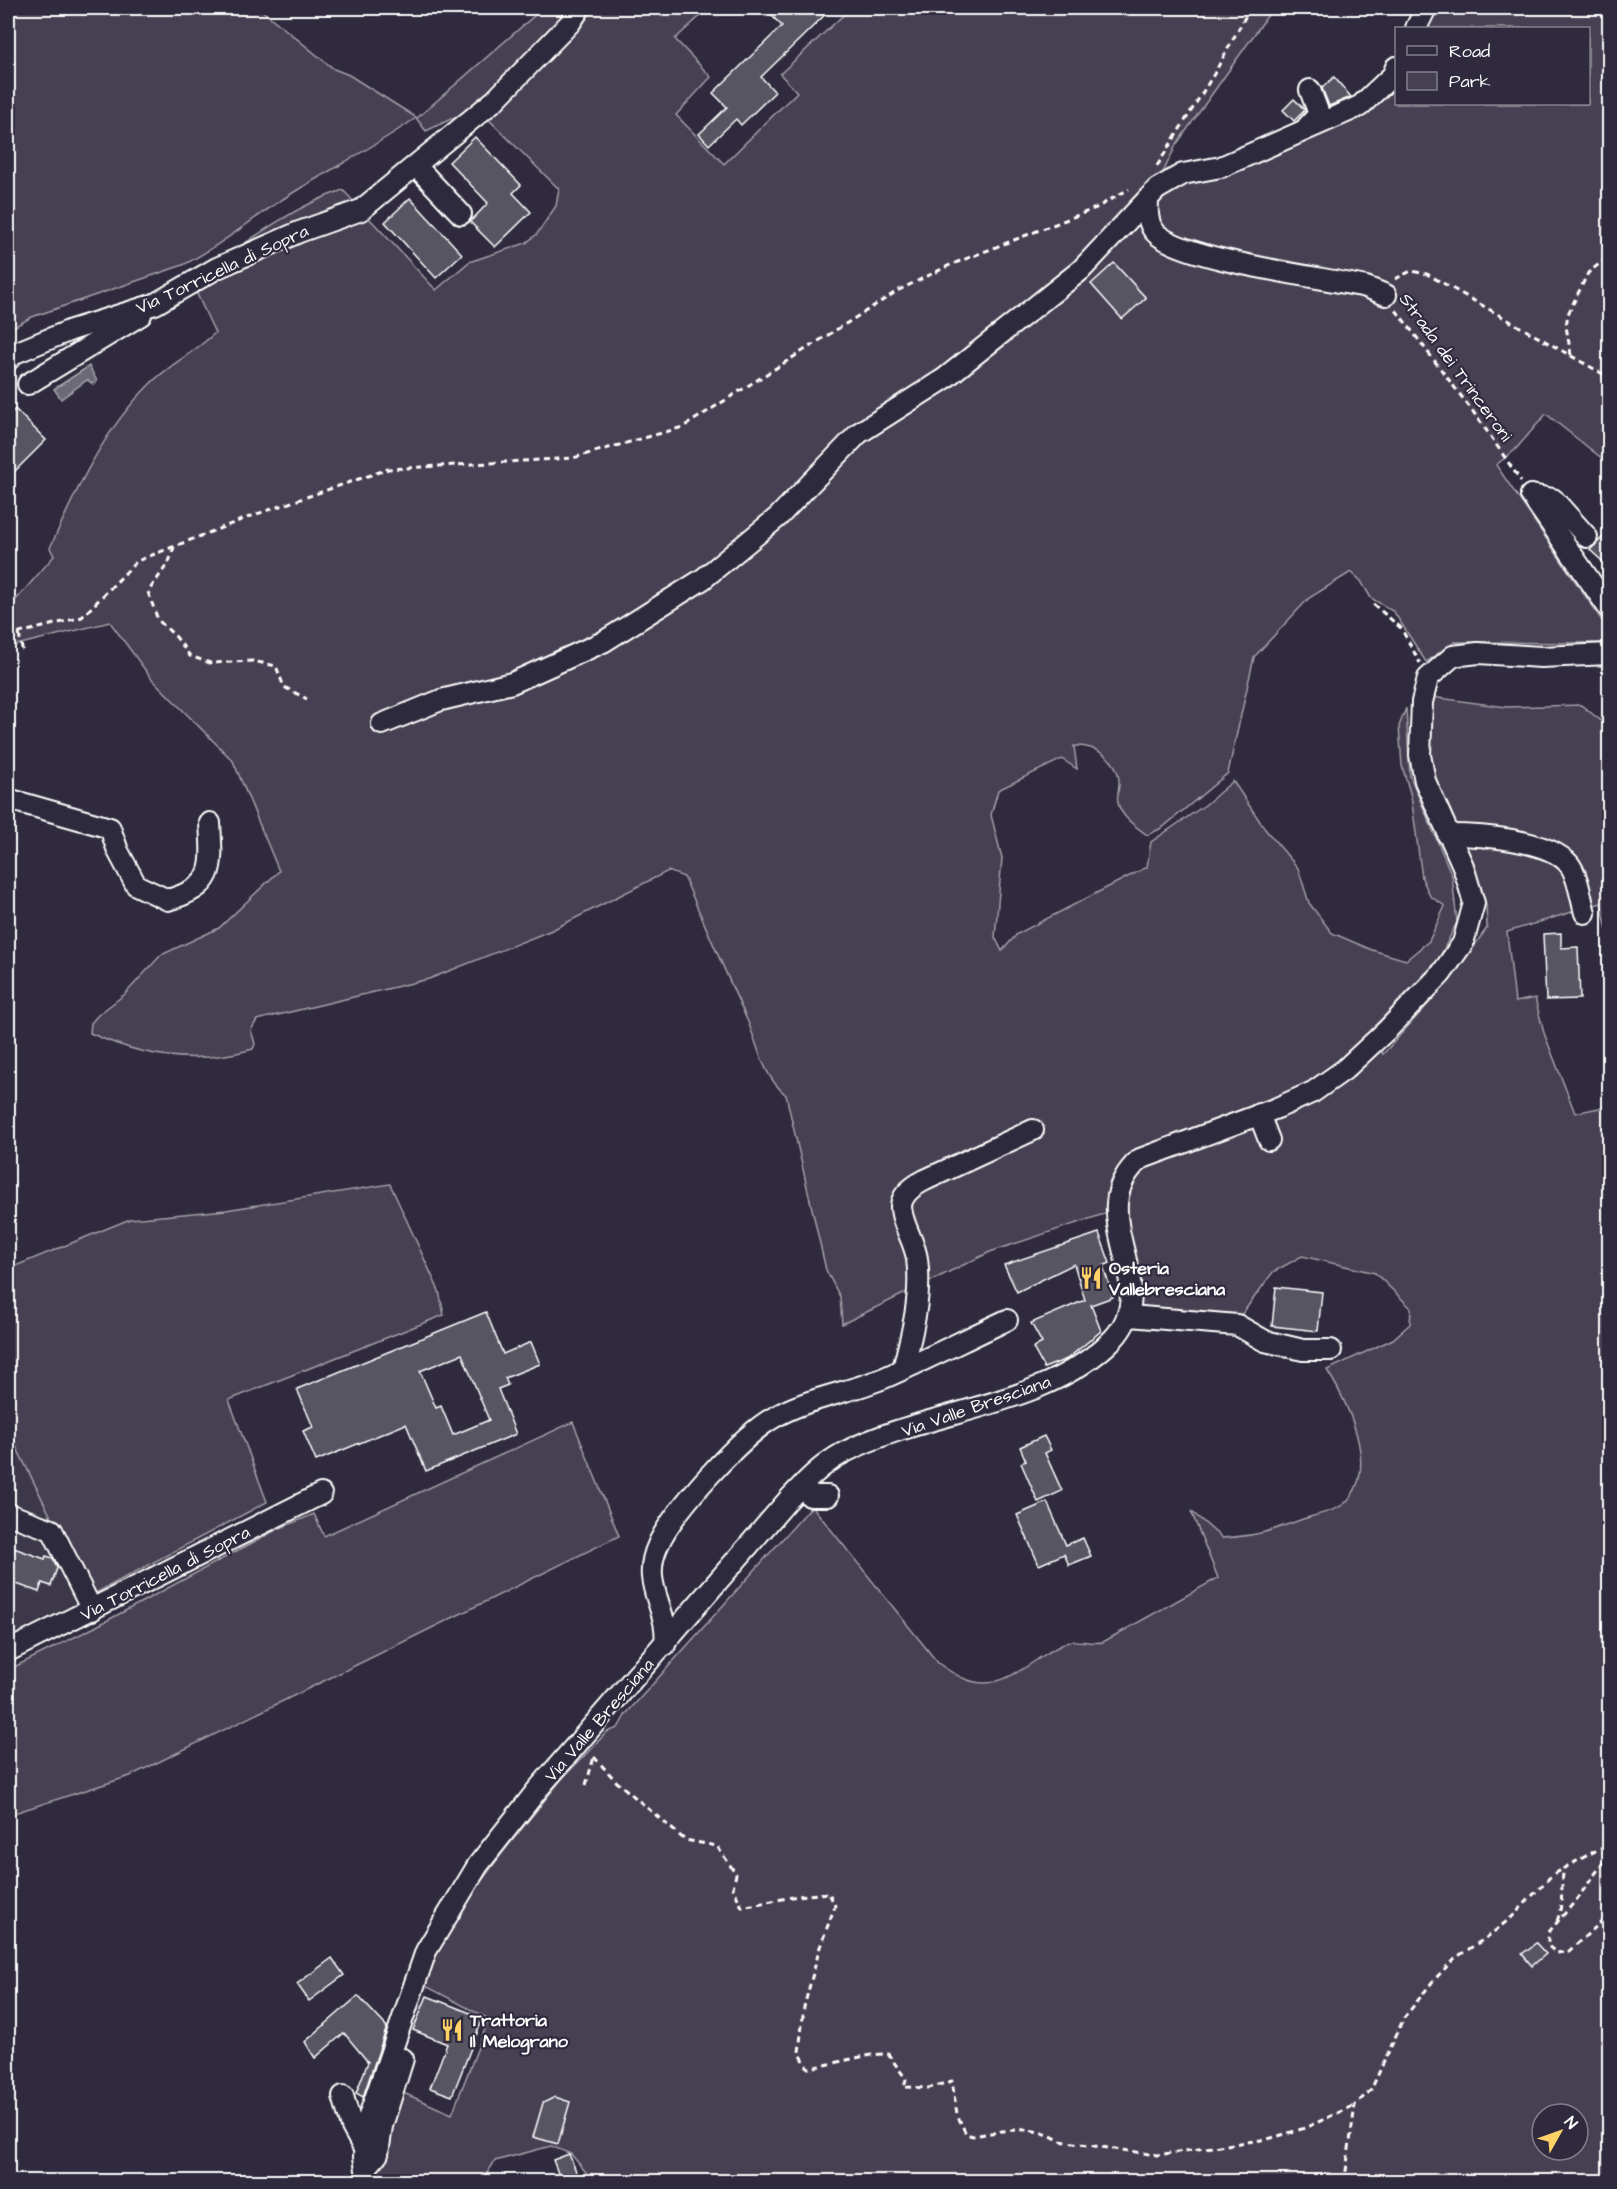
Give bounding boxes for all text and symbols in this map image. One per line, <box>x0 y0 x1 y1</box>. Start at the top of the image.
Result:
legend <box>1395 27 1590 105</box>
text: Road <box>1449 39 1490 64</box>
text: Park <box>1449 69 1491 94</box>
street label: Via Torricella di Sopra <box>132 219 312 320</box>
street label: Strada dei Trinceroni <box>1393 288 1518 447</box>
place label: Osteria Vallebresciana <box>1108 1256 1226 1302</box>
restaurant icon: Osteria Vallebresciana <box>1078 1265 1104 1291</box>
street label: Via Valle Bresciana <box>898 1369 1054 1444</box>
street label: Via Torricella di Sopra <box>76 1520 254 1627</box>
street label: Via Valle Bresciana <box>539 1653 660 1788</box>
place label: Trattoria Il Melograno <box>469 2008 569 2055</box>
restaurant icon: Trattoria Il Melograno <box>439 2017 465 2043</box>
north arrow <box>1530 2102 1590 2162</box>
text: N <box>1559 2112 1582 2134</box>

